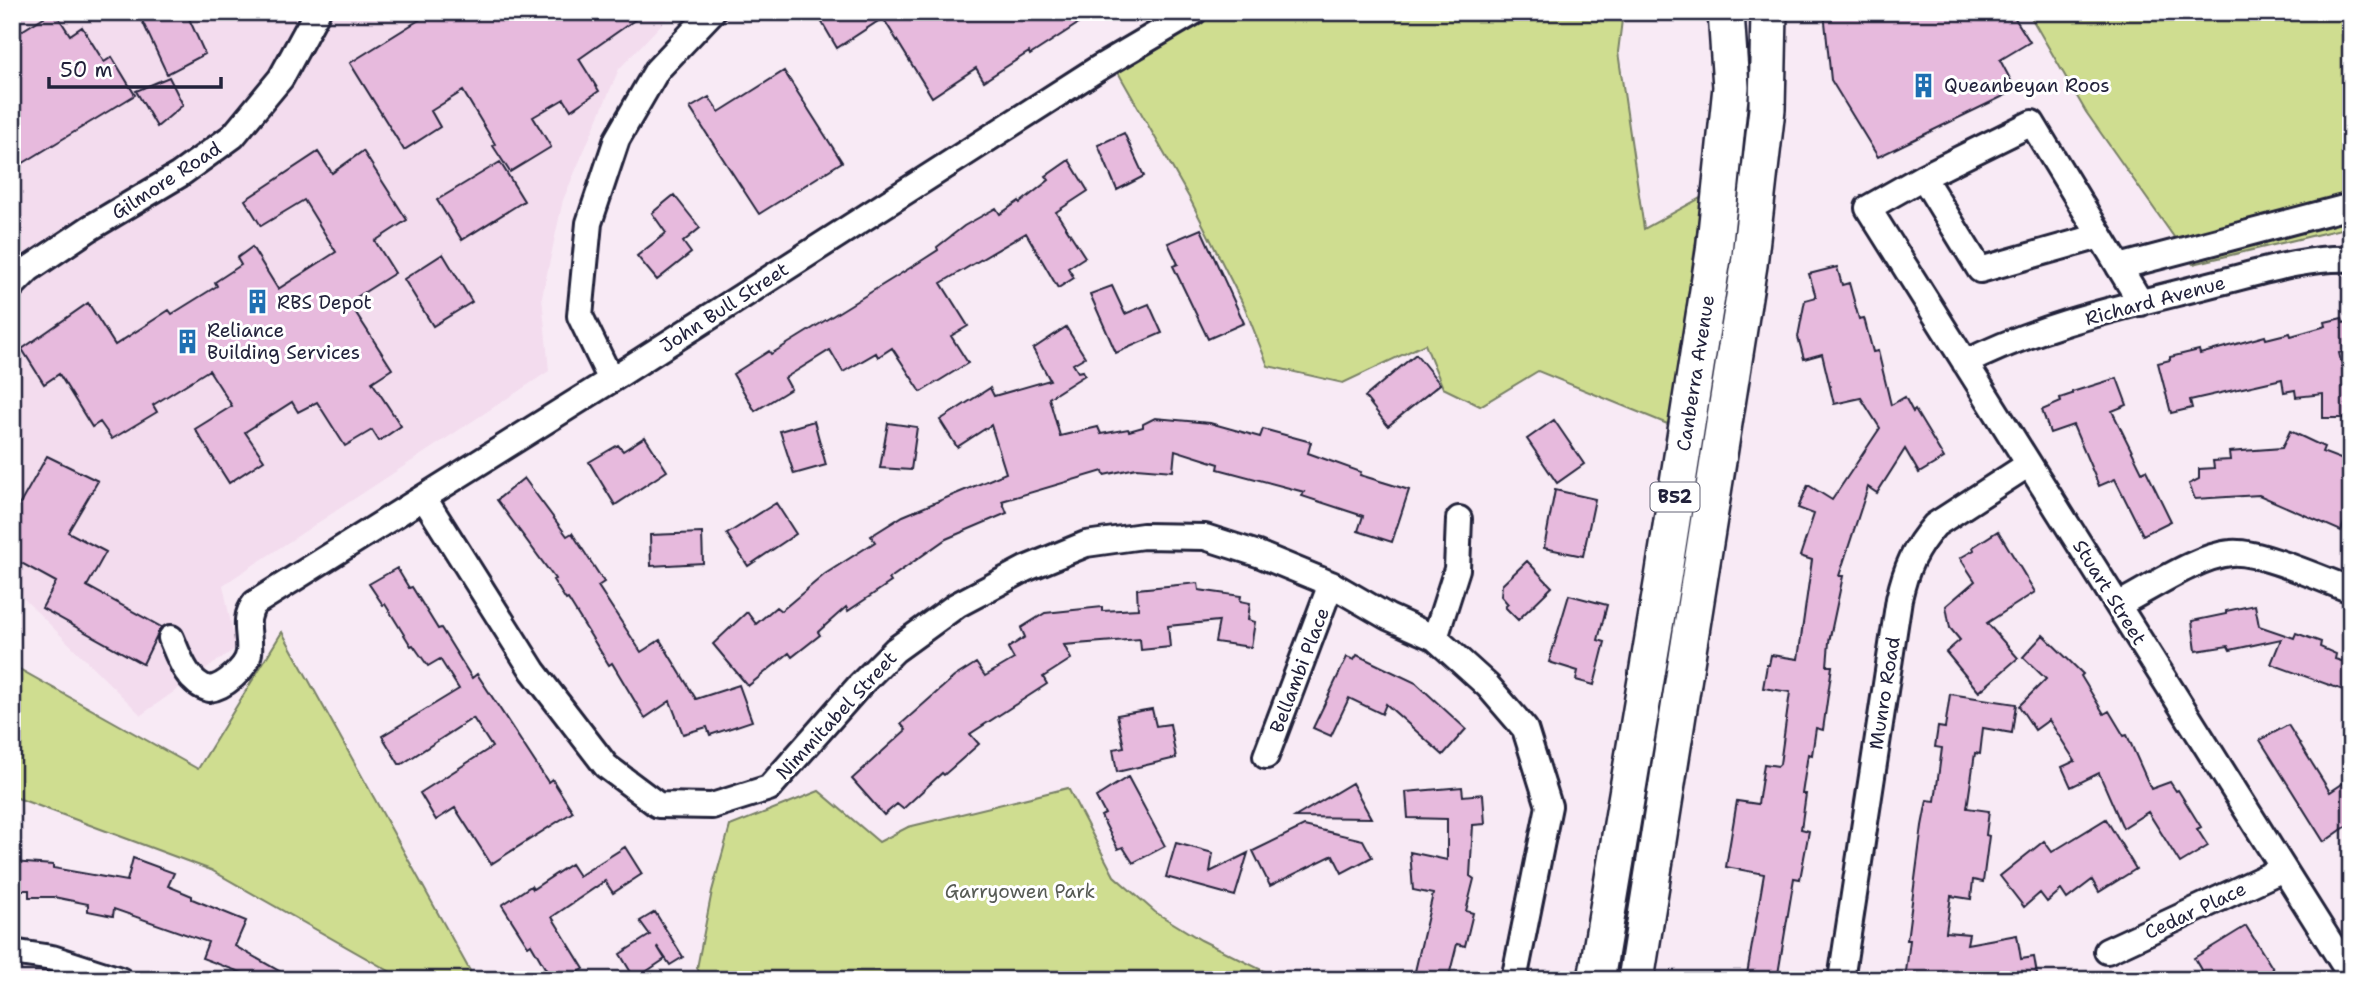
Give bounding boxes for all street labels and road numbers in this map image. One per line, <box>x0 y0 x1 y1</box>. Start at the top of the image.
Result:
street label: Gilmore Road <box>107 136 226 225</box>
street label: John Bull Street <box>655 257 793 358</box>
street label: Richard Avenue <box>2082 270 2228 331</box>
street label: Canberra Avenue <box>1671 293 1720 453</box>
road number: B52 <box>1650 482 1700 512</box>
street label: Stuart Street <box>2067 535 2152 650</box>
street label: Bellambi Place <box>1264 604 1335 736</box>
street label: Munro Road <box>1863 635 1906 751</box>
street label: Nimmitabel Street <box>770 646 902 785</box>
street label: Cedar Place <box>2140 876 2250 945</box>

